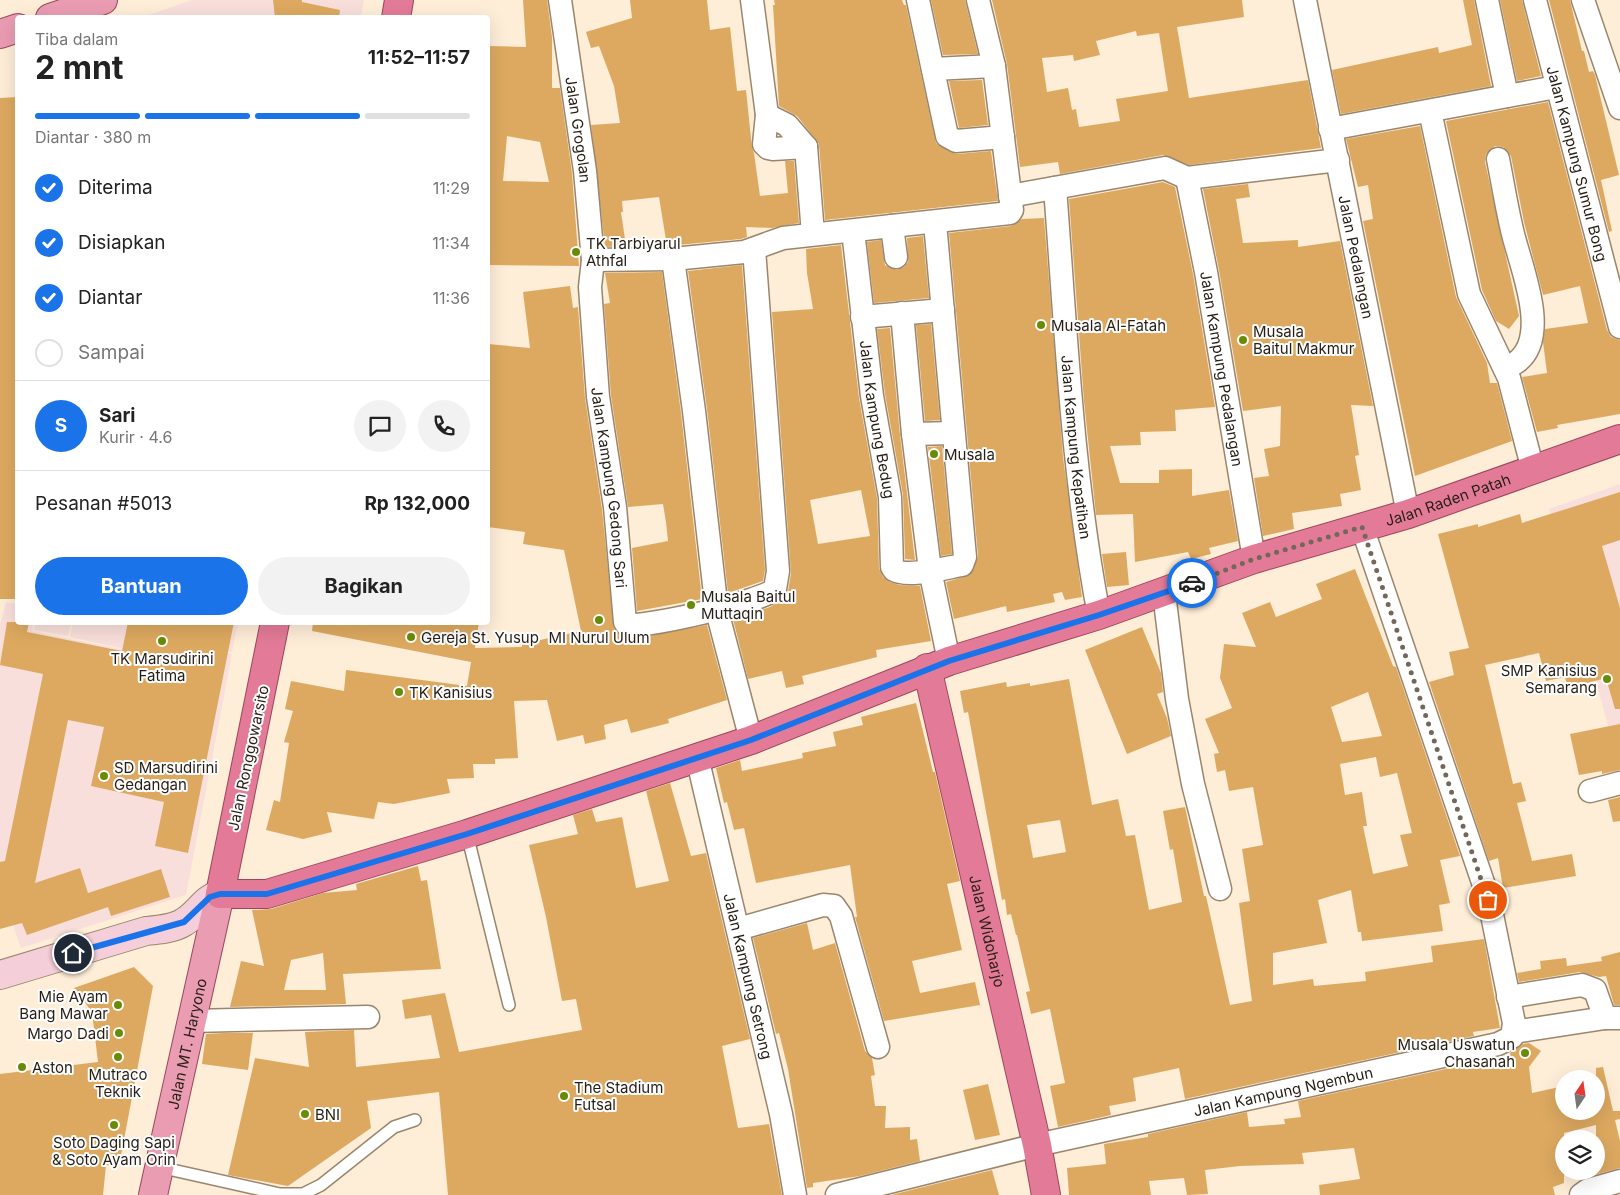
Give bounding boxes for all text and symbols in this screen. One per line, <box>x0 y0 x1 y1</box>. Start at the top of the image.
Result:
text: Tiba dalam <box>35 29 118 49</box>
text: 11:52–11:57 <box>368 46 470 69</box>
text: 2 mnt <box>35 48 124 87</box>
street label: Jalan Kampung Sumur Bong <box>1543 64 1612 263</box>
street label: Jalan Grogolan <box>562 75 596 183</box>
text: Diantar · 380 m <box>35 127 151 147</box>
icon: check <box>35 174 63 202</box>
text: Diterima <box>78 176 153 199</box>
text: 11:29 <box>433 178 470 198</box>
street label: Jalan Pedalangan <box>1335 193 1378 320</box>
icon: check <box>35 229 63 257</box>
text: Disiapkan <box>78 231 166 254</box>
text: 11:34 <box>432 233 470 253</box>
place label: TK Tarbiyarul Athfal <box>586 234 681 270</box>
marker: TK Tarbiyarul Athfal <box>570 246 582 258</box>
street label: Jalan Kampung Pedalangan <box>1197 270 1248 468</box>
icon: check <box>35 284 63 312</box>
text: Diantar <box>78 286 142 309</box>
text: 11:36 <box>433 288 470 308</box>
place label: Musala Al-Fatah <box>1051 316 1166 335</box>
marker: Musala Al-Fatah <box>1035 319 1047 331</box>
place label: Musala Baitul Makmur <box>1253 322 1355 358</box>
marker: Musala Baitul Makmur <box>1237 334 1249 346</box>
street label: Jalan Kampung Bedug <box>856 339 900 500</box>
text: Sampai <box>78 341 145 364</box>
street label: Jalan Kampung Kepatihan <box>1058 354 1096 540</box>
street label: Jalan Kampung Gedong Sari <box>588 387 631 589</box>
button: chat <box>354 400 406 452</box>
button: phone <box>418 400 470 452</box>
text: Sari <box>99 404 136 427</box>
text: S <box>55 414 67 437</box>
text: Kurir · 4.6 <box>99 427 172 447</box>
place label: Musala <box>944 445 995 464</box>
marker: Musala <box>928 448 940 460</box>
street label: Jalan Raden Patah <box>1383 469 1513 530</box>
text: Pesanan #5013 <box>35 492 172 515</box>
text: Rp 132,000 <box>364 492 470 515</box>
button: Bantuan <box>35 557 248 615</box>
button: Bagikan <box>258 557 470 615</box>
courier <box>1167 558 1217 608</box>
icon: car <box>1178 569 1206 597</box>
place label: Musala Baitul Muttaqin <box>701 587 795 623</box>
marker: Musala Baitul Muttaqin <box>685 599 697 611</box>
marker: MI Nurul Ulum <box>593 614 605 626</box>
place label: Gereja St. Yusup <box>421 628 539 647</box>
place label: MI Nurul Ulum <box>548 628 650 647</box>
marker: Gereja St. Yusup <box>405 631 417 643</box>
marker: TK Marsudirini Fatima <box>156 635 168 647</box>
place label: TK Marsudirini Fatima <box>110 649 214 685</box>
place label: SMP Kanisius Semarang <box>1501 661 1597 697</box>
marker: SMP Kanisius Semarang <box>1601 673 1613 685</box>
place label: TK Kanisius <box>409 683 492 702</box>
street label: Jalan Ronggowarsito <box>223 684 273 832</box>
marker: TK Kanisius <box>393 686 405 698</box>
place label: SD Marsudirini Gedangan <box>114 758 218 794</box>
marker: SD Marsudirini Gedangan <box>98 770 110 782</box>
street label: Jalan Widoharjo <box>966 873 1010 989</box>
pin <box>1467 879 1509 921</box>
icon: bag <box>1474 886 1502 914</box>
street label: Jalan Kampung Setrong <box>720 891 777 1061</box>
pin <box>52 932 94 974</box>
icon: home <box>59 939 87 967</box>
street label: Jalan MT. Haryono <box>163 976 211 1111</box>
place label: Mie Ayam Bang Mawar <box>19 987 108 1023</box>
marker: Mie Ayam Bang Mawar <box>112 999 124 1011</box>
place label: Margo Dadi <box>27 1024 109 1043</box>
marker: Margo Dadi <box>113 1027 125 1039</box>
place label: Musala Uswatun Chasanah <box>1398 1035 1515 1071</box>
marker: Musala Uswatun Chasanah <box>1519 1047 1531 1059</box>
marker: Mutraco Teknik <box>112 1051 124 1063</box>
place label: Aston <box>32 1058 73 1077</box>
marker: Aston <box>16 1061 28 1073</box>
street label: Jalan Kampung Ngembun <box>1191 1062 1375 1120</box>
place label: Mutraco Teknik <box>89 1065 147 1101</box>
north arrow <box>1555 1070 1605 1120</box>
map controls <box>1555 1070 1605 1180</box>
place label: The Stadium Futsal <box>574 1078 663 1114</box>
marker: The Stadium Futsal <box>558 1090 570 1102</box>
place label: BNI <box>315 1105 340 1124</box>
marker: BNI <box>299 1108 311 1120</box>
marker: Soto Daging Sapi & Soto Ayam Orin <box>108 1119 120 1131</box>
button: layers <box>1555 1130 1605 1180</box>
place label: Soto Daging Sapi & Soto Ayam Orin <box>52 1133 176 1169</box>

